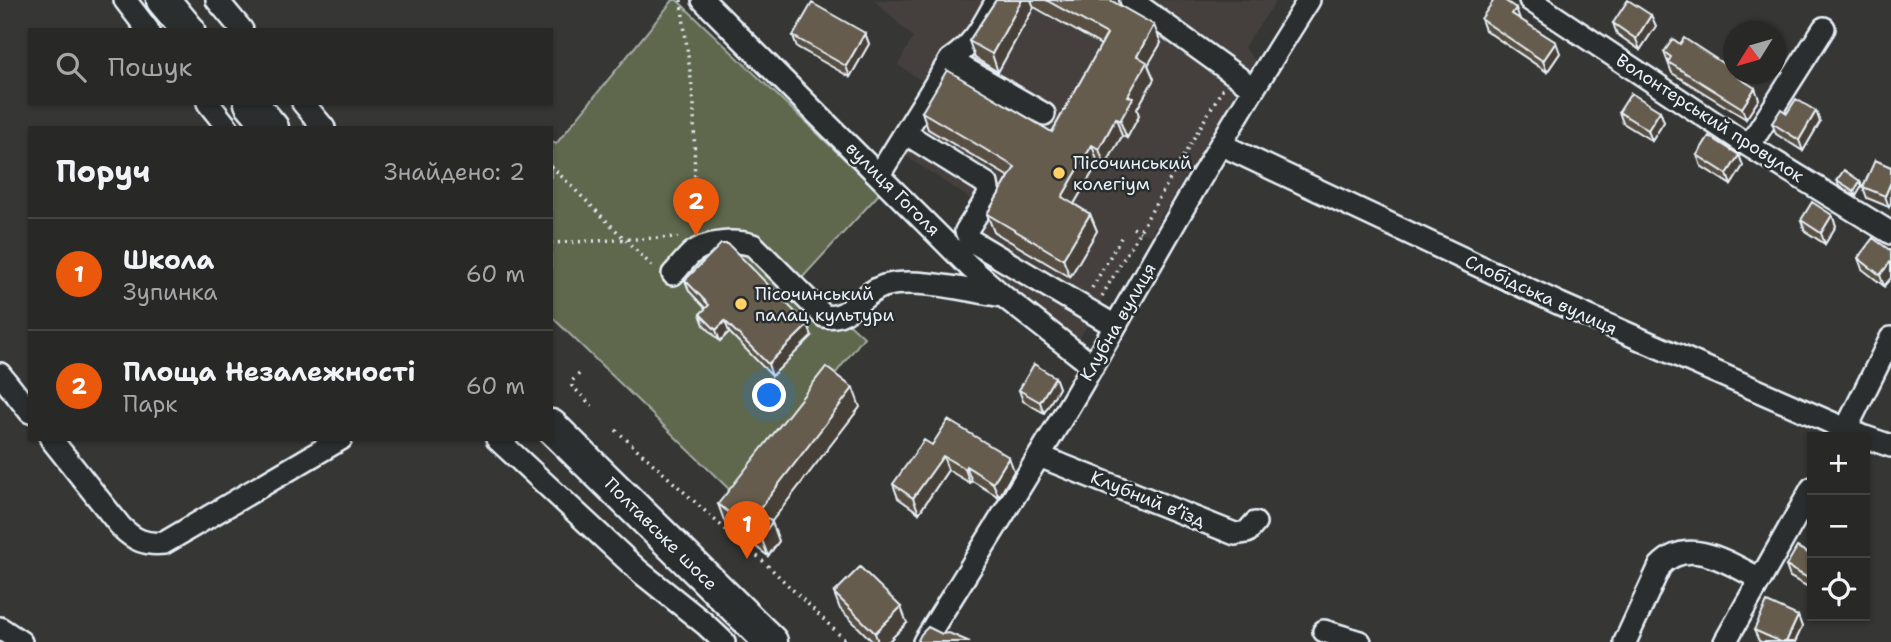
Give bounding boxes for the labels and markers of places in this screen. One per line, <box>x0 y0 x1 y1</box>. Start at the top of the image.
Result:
place label: Пісочинський колегіум <box>1073 151 1192 196</box>
marker: Пісочинський колегіум <box>1051 165 1067 181</box>
pin: 2 <box>673 178 719 236</box>
place label: Пісочинський палац культури <box>755 282 894 327</box>
marker: Пісочинський палац культури <box>733 296 749 312</box>
pin: 1 <box>724 501 770 559</box>

